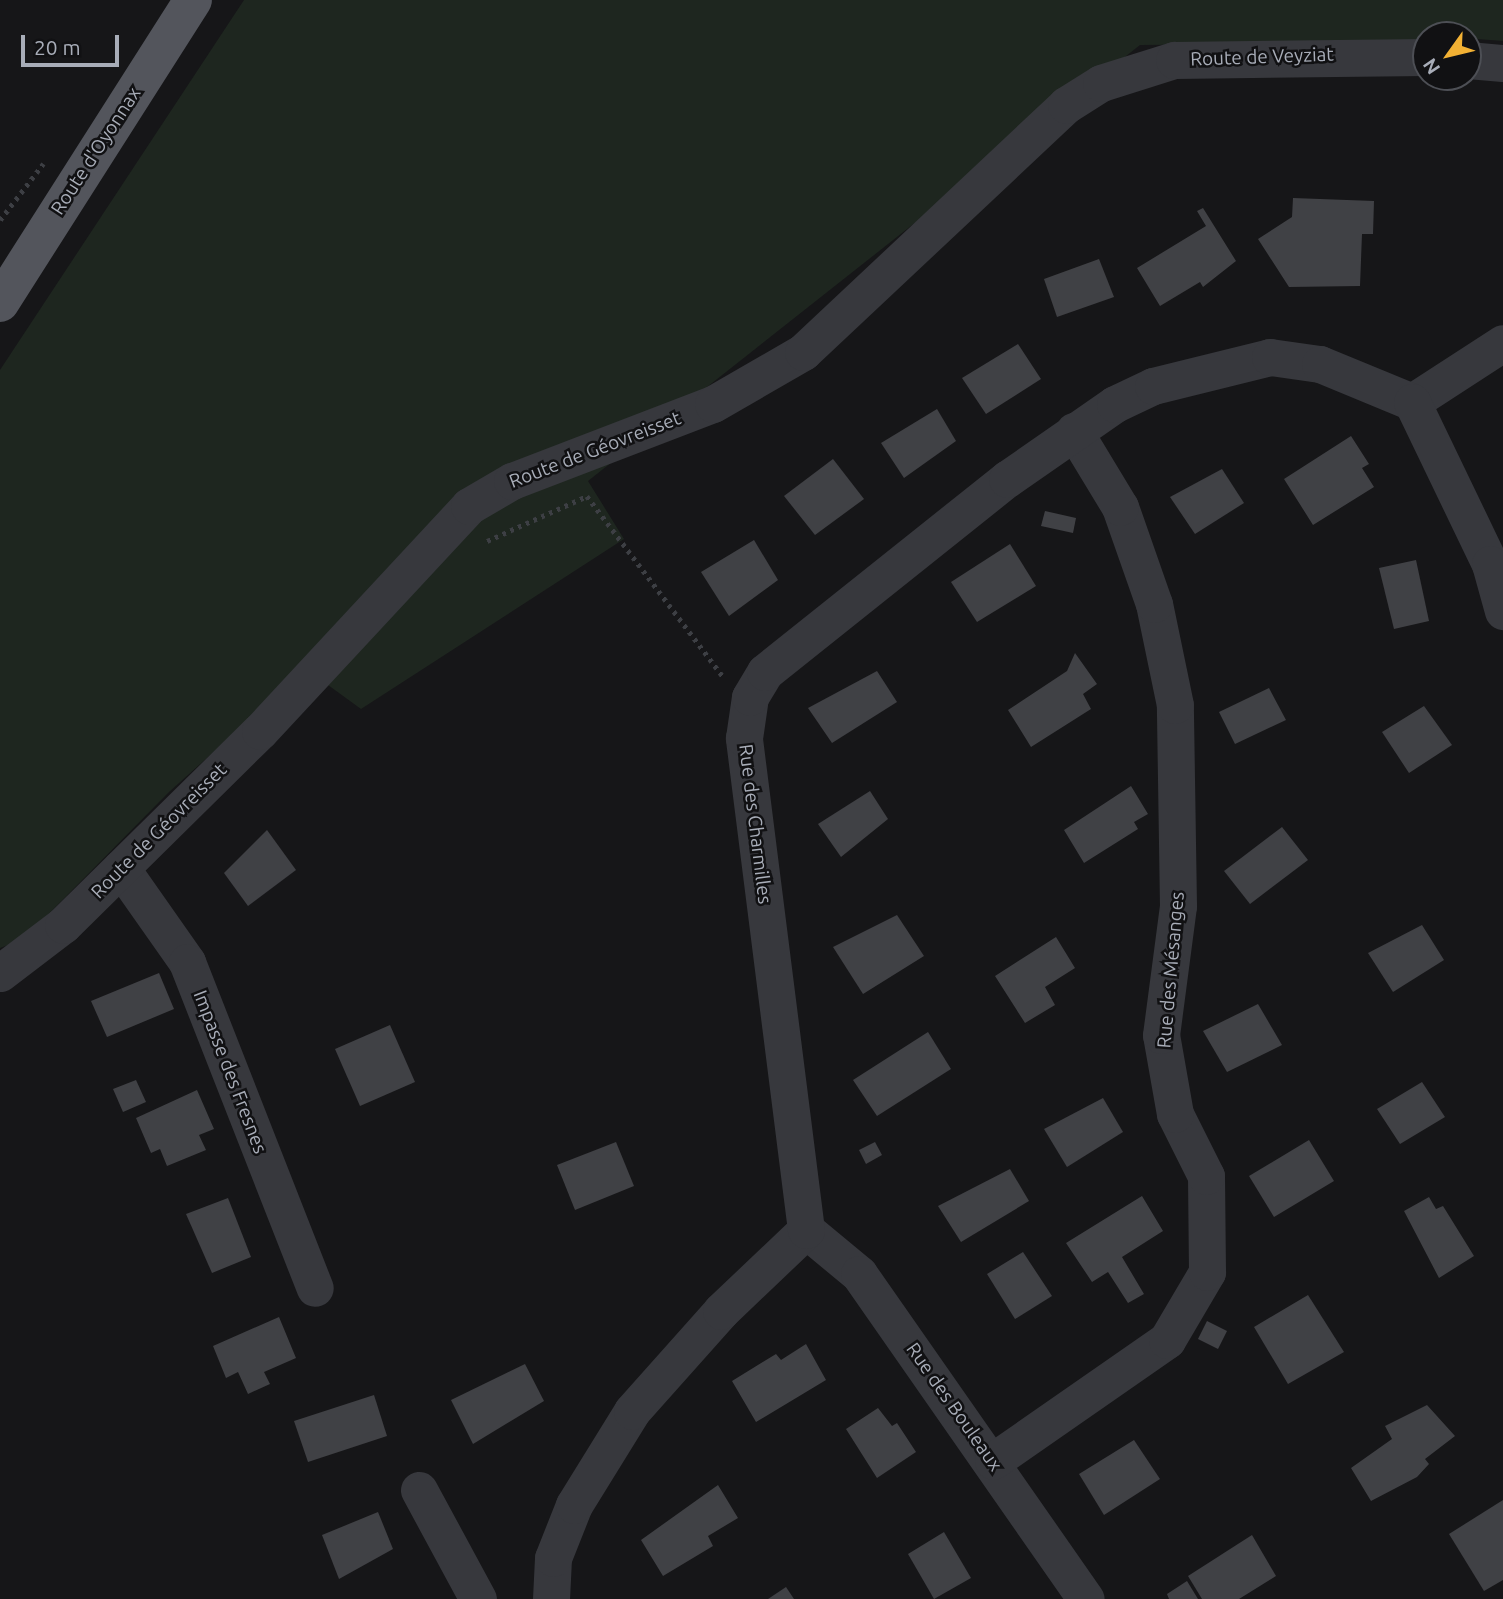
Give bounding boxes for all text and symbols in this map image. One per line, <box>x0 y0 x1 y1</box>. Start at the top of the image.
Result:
scale bar <box>24 21 122 65</box>
north arrow <box>1412 21 1482 91</box>
text: 20 m <box>34 35 81 59</box>
street label: Route de Veyziat <box>1190 43 1334 71</box>
text: N <box>1418 55 1444 79</box>
street label: Route d'Oyonnax <box>46 83 146 219</box>
street label: Route de Géovreisset <box>506 407 684 493</box>
street label: Rue des Charmilles <box>734 743 776 905</box>
street label: Route de Géovreisset <box>87 759 231 903</box>
street label: Rue des Mésanges <box>1153 891 1189 1049</box>
street label: Impasse des Fresnes <box>188 987 272 1157</box>
street label: Rue des Bouleaux <box>901 1338 1007 1476</box>

